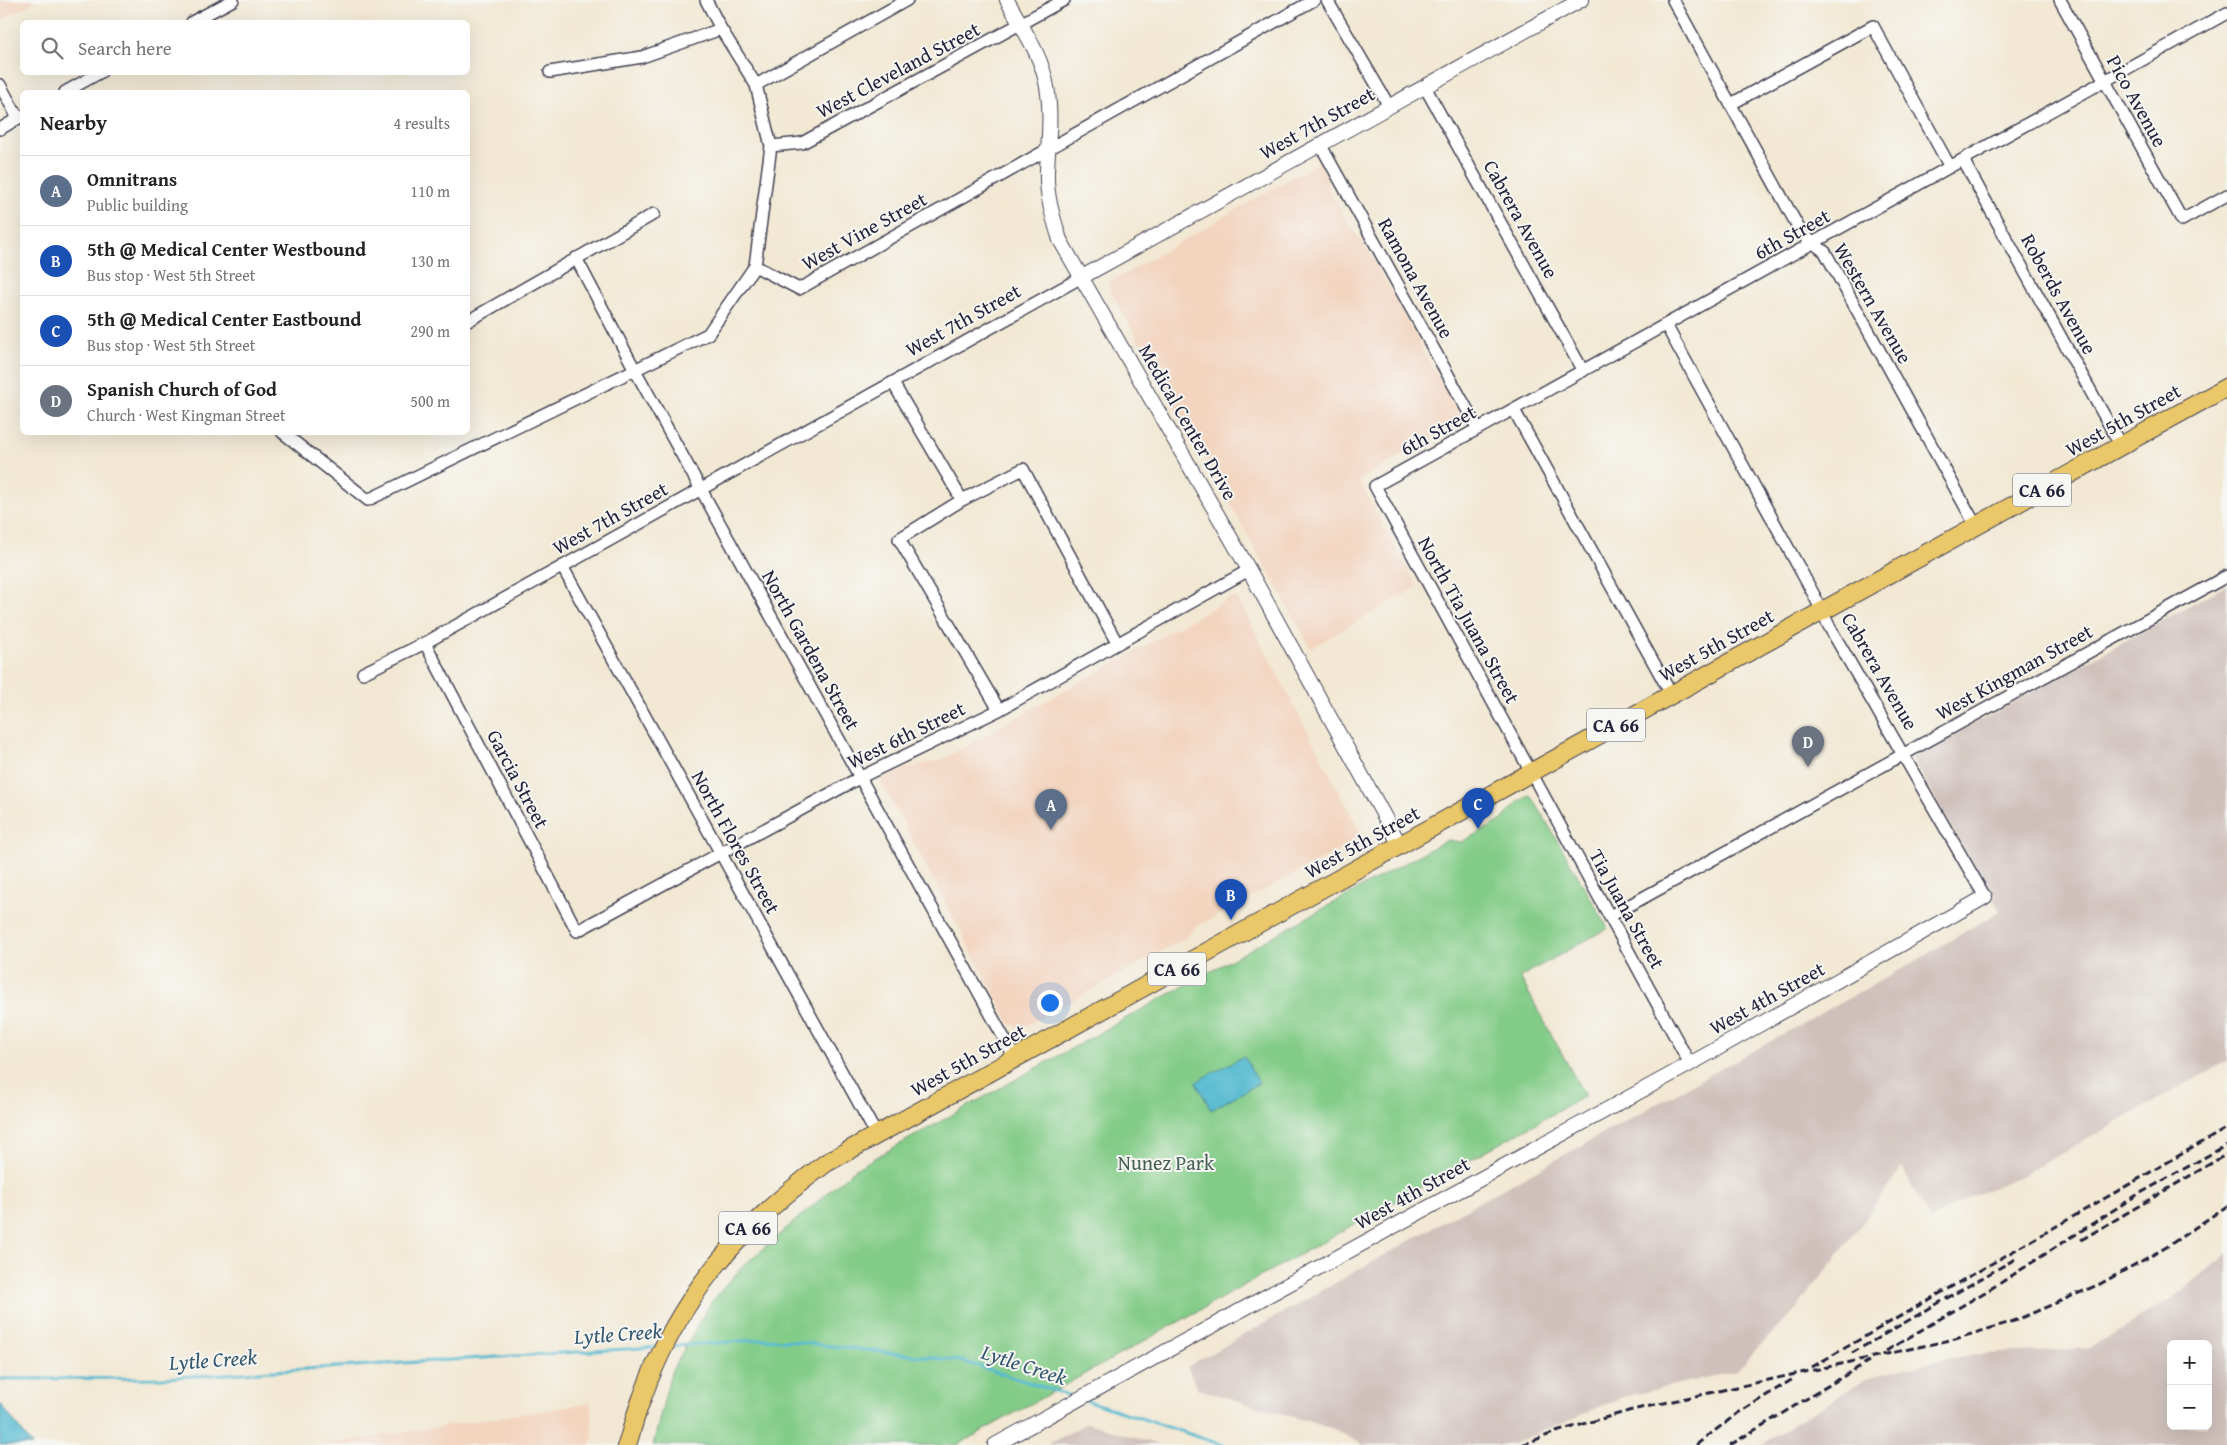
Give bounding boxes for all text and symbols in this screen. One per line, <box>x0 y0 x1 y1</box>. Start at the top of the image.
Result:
street label: West Cleveland Street <box>811 14 985 125</box>
search box <box>20 20 470 75</box>
icon: search <box>38 34 66 62</box>
text: Search here <box>78 34 172 62</box>
street label: Pico Avenue <box>2100 49 2175 152</box>
street label: West 7th Street <box>1254 79 1380 166</box>
text: Nearby <box>40 107 107 138</box>
text: 4 results <box>393 111 450 135</box>
street label: Cabrera Avenue <box>1477 154 1566 283</box>
text: Omnitrans <box>87 165 177 193</box>
text: A <box>51 179 61 203</box>
text: 110 m <box>410 179 450 203</box>
street label: West Vine Street <box>796 184 932 277</box>
text: Public building <box>87 193 188 217</box>
street label: 6th Street <box>1748 201 1835 266</box>
street label: Ramona Avenue <box>1371 212 1462 343</box>
street label: Roberds Avenue <box>2014 228 2105 359</box>
text: 5th @ Medical Center Westbound <box>87 235 366 263</box>
street label: Western Avenue <box>1827 237 1920 369</box>
text: B <box>51 249 61 273</box>
text: 130 m <box>410 249 450 273</box>
text: Bus stop · West 5th Street <box>87 263 255 287</box>
street label: West 7th Street <box>900 276 1026 363</box>
text: 5th @ Medical Center Eastbound <box>87 305 361 333</box>
text: C <box>51 319 61 343</box>
text: 290 m <box>410 319 450 343</box>
text: Bus stop · West 5th Street <box>87 333 255 357</box>
street label: Medical Center Drive <box>1132 338 1245 505</box>
text: Spanish Church of God <box>87 375 277 403</box>
street label: West 5th Street <box>2060 376 2186 463</box>
text: D <box>51 389 61 413</box>
text: 500 m <box>410 389 450 413</box>
street label: 6th Street <box>1394 397 1481 462</box>
text: Church · West Kingman Street <box>87 403 286 427</box>
street label: West 7th Street <box>547 474 673 561</box>
road number: CA 66 <box>2013 474 2071 506</box>
street label: North Tia Juana Street <box>1411 531 1527 709</box>
street label: North Gardena Street <box>755 564 868 735</box>
street label: West 5th Street <box>1653 601 1779 688</box>
street label: Cabrera Avenue <box>1835 607 1926 735</box>
street label: West Kingman Street <box>1930 616 2098 727</box>
street label: West 6th Street <box>842 693 970 776</box>
road number: CA 66 <box>1587 708 1645 742</box>
street label: Garcia Street <box>480 724 557 833</box>
pin: D <box>1792 726 1824 767</box>
street label: North Flores Street <box>685 765 788 919</box>
pin: C <box>1462 788 1494 829</box>
pin: A <box>1035 789 1067 830</box>
street label: West 5th Street <box>1299 798 1425 885</box>
street label: Tia Juana Street <box>1583 844 1672 974</box>
pin: B <box>1215 879 1247 920</box>
road number: CA 66 <box>1148 952 1206 986</box>
street label: West 4th Street <box>1704 954 1830 1041</box>
your location <box>1037 990 1063 1016</box>
street label: West 5th Street <box>905 1016 1031 1103</box>
park label: Nunez Park <box>1118 1148 1215 1177</box>
street label: West 4th Street <box>1349 1149 1475 1236</box>
road number: CA 66 <box>719 1212 777 1244</box>
water label: Lytle Creek <box>572 1315 663 1352</box>
water label: Lytle Creek <box>977 1336 1071 1393</box>
map controls <box>2167 1340 2212 1430</box>
button: + <box>2167 1340 2212 1385</box>
water label: Lytle Creek <box>167 1341 258 1378</box>
button: − <box>2167 1385 2212 1430</box>

